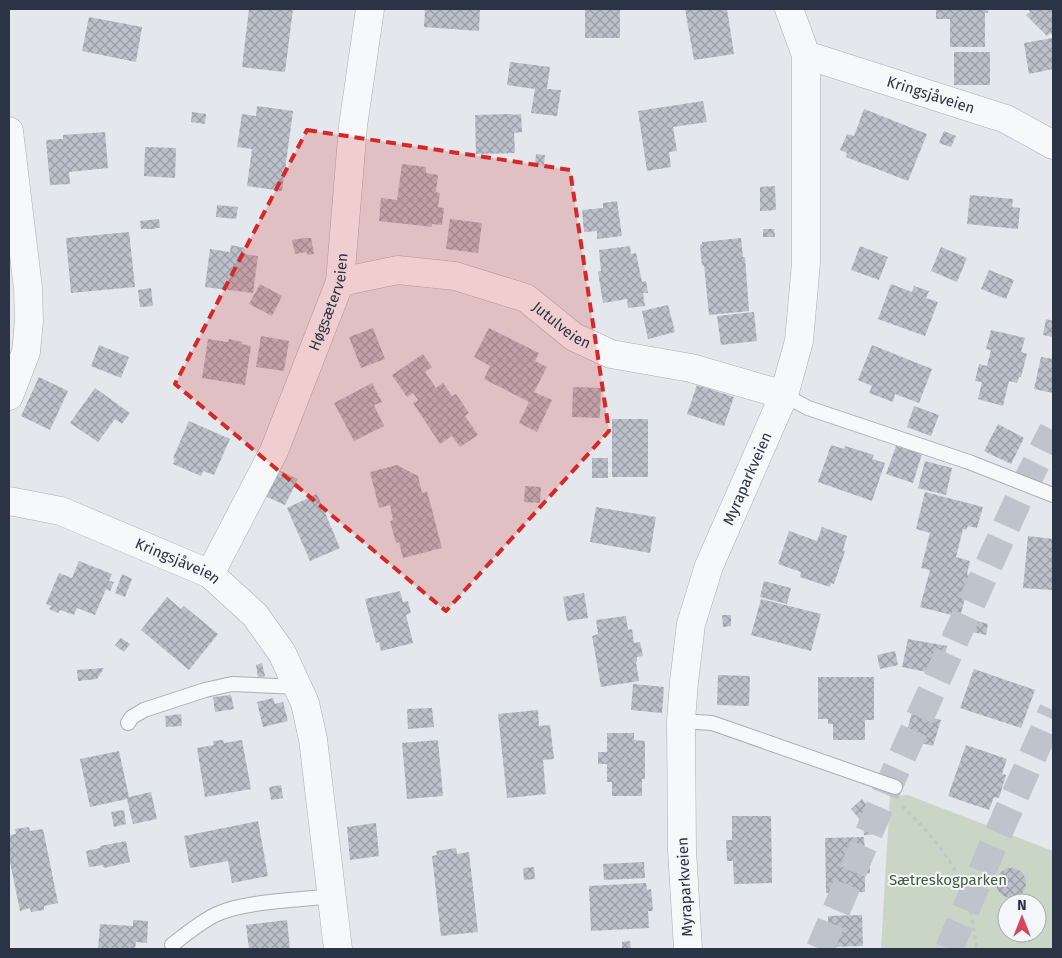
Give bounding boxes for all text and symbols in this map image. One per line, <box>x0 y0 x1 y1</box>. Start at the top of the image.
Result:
street label: Kringsjåveien <box>885 72 977 117</box>
street label: Høgsæterveien <box>305 252 351 353</box>
street label: Jutulveien <box>529 298 594 352</box>
street label: Myraparkveien <box>719 429 776 528</box>
street label: Kringsjåveien <box>132 534 224 588</box>
street label: Myraparkveien <box>673 837 697 937</box>
park label: Sætreskogparken <box>889 871 1007 889</box>
north arrow <box>997 893 1047 943</box>
text: N <box>1017 897 1027 914</box>

